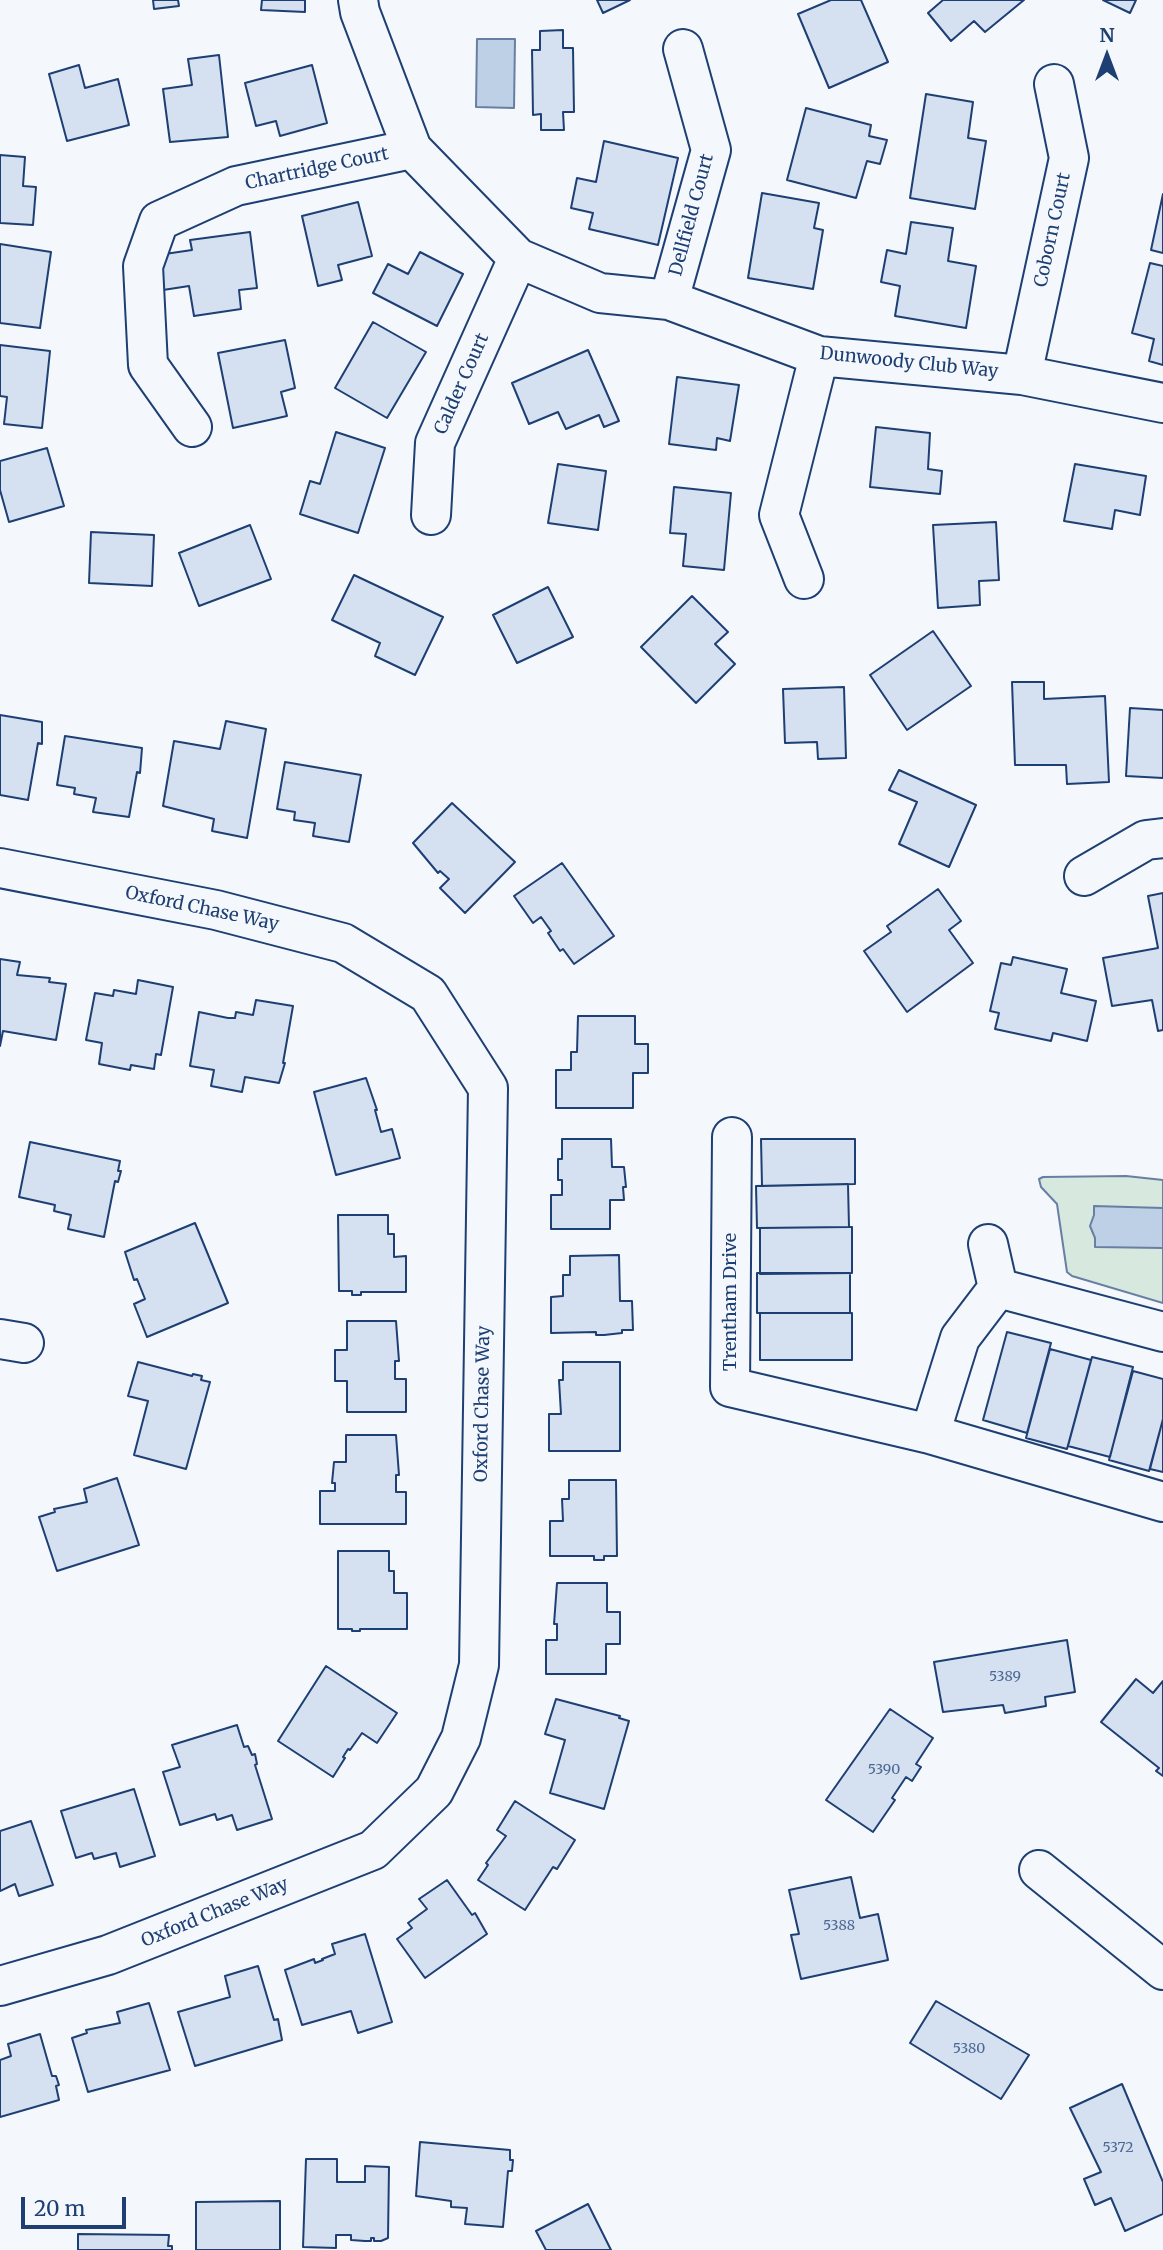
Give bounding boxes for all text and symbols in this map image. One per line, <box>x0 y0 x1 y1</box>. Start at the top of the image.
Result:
north arrow <box>1072 21 1142 91</box>
text: N <box>1099 23 1115 47</box>
street label: Chartridge Court <box>243 143 391 195</box>
street label: Dellfield Court <box>665 152 719 278</box>
street label: Coborn Court <box>1030 171 1076 289</box>
street label: Calder Court <box>430 330 494 438</box>
street label: Dunwoody Club Way <box>819 343 999 383</box>
street label: Oxford Chase Way <box>123 882 281 936</box>
street label: Trentham Drive <box>720 1233 742 1371</box>
street label: Oxford Chase Way <box>471 1326 495 1482</box>
house number: 5389 <box>989 1669 1021 1685</box>
house number: 5390 <box>868 1762 900 1778</box>
street label: Oxford Chase Way <box>138 1874 292 1952</box>
house number: 5388 <box>823 1918 855 1934</box>
house number: 5380 <box>953 2041 985 2057</box>
house number: 5372 <box>1102 2140 1134 2156</box>
scale bar <box>24 2184 130 2228</box>
text: 20 m <box>34 2195 85 2222</box>

